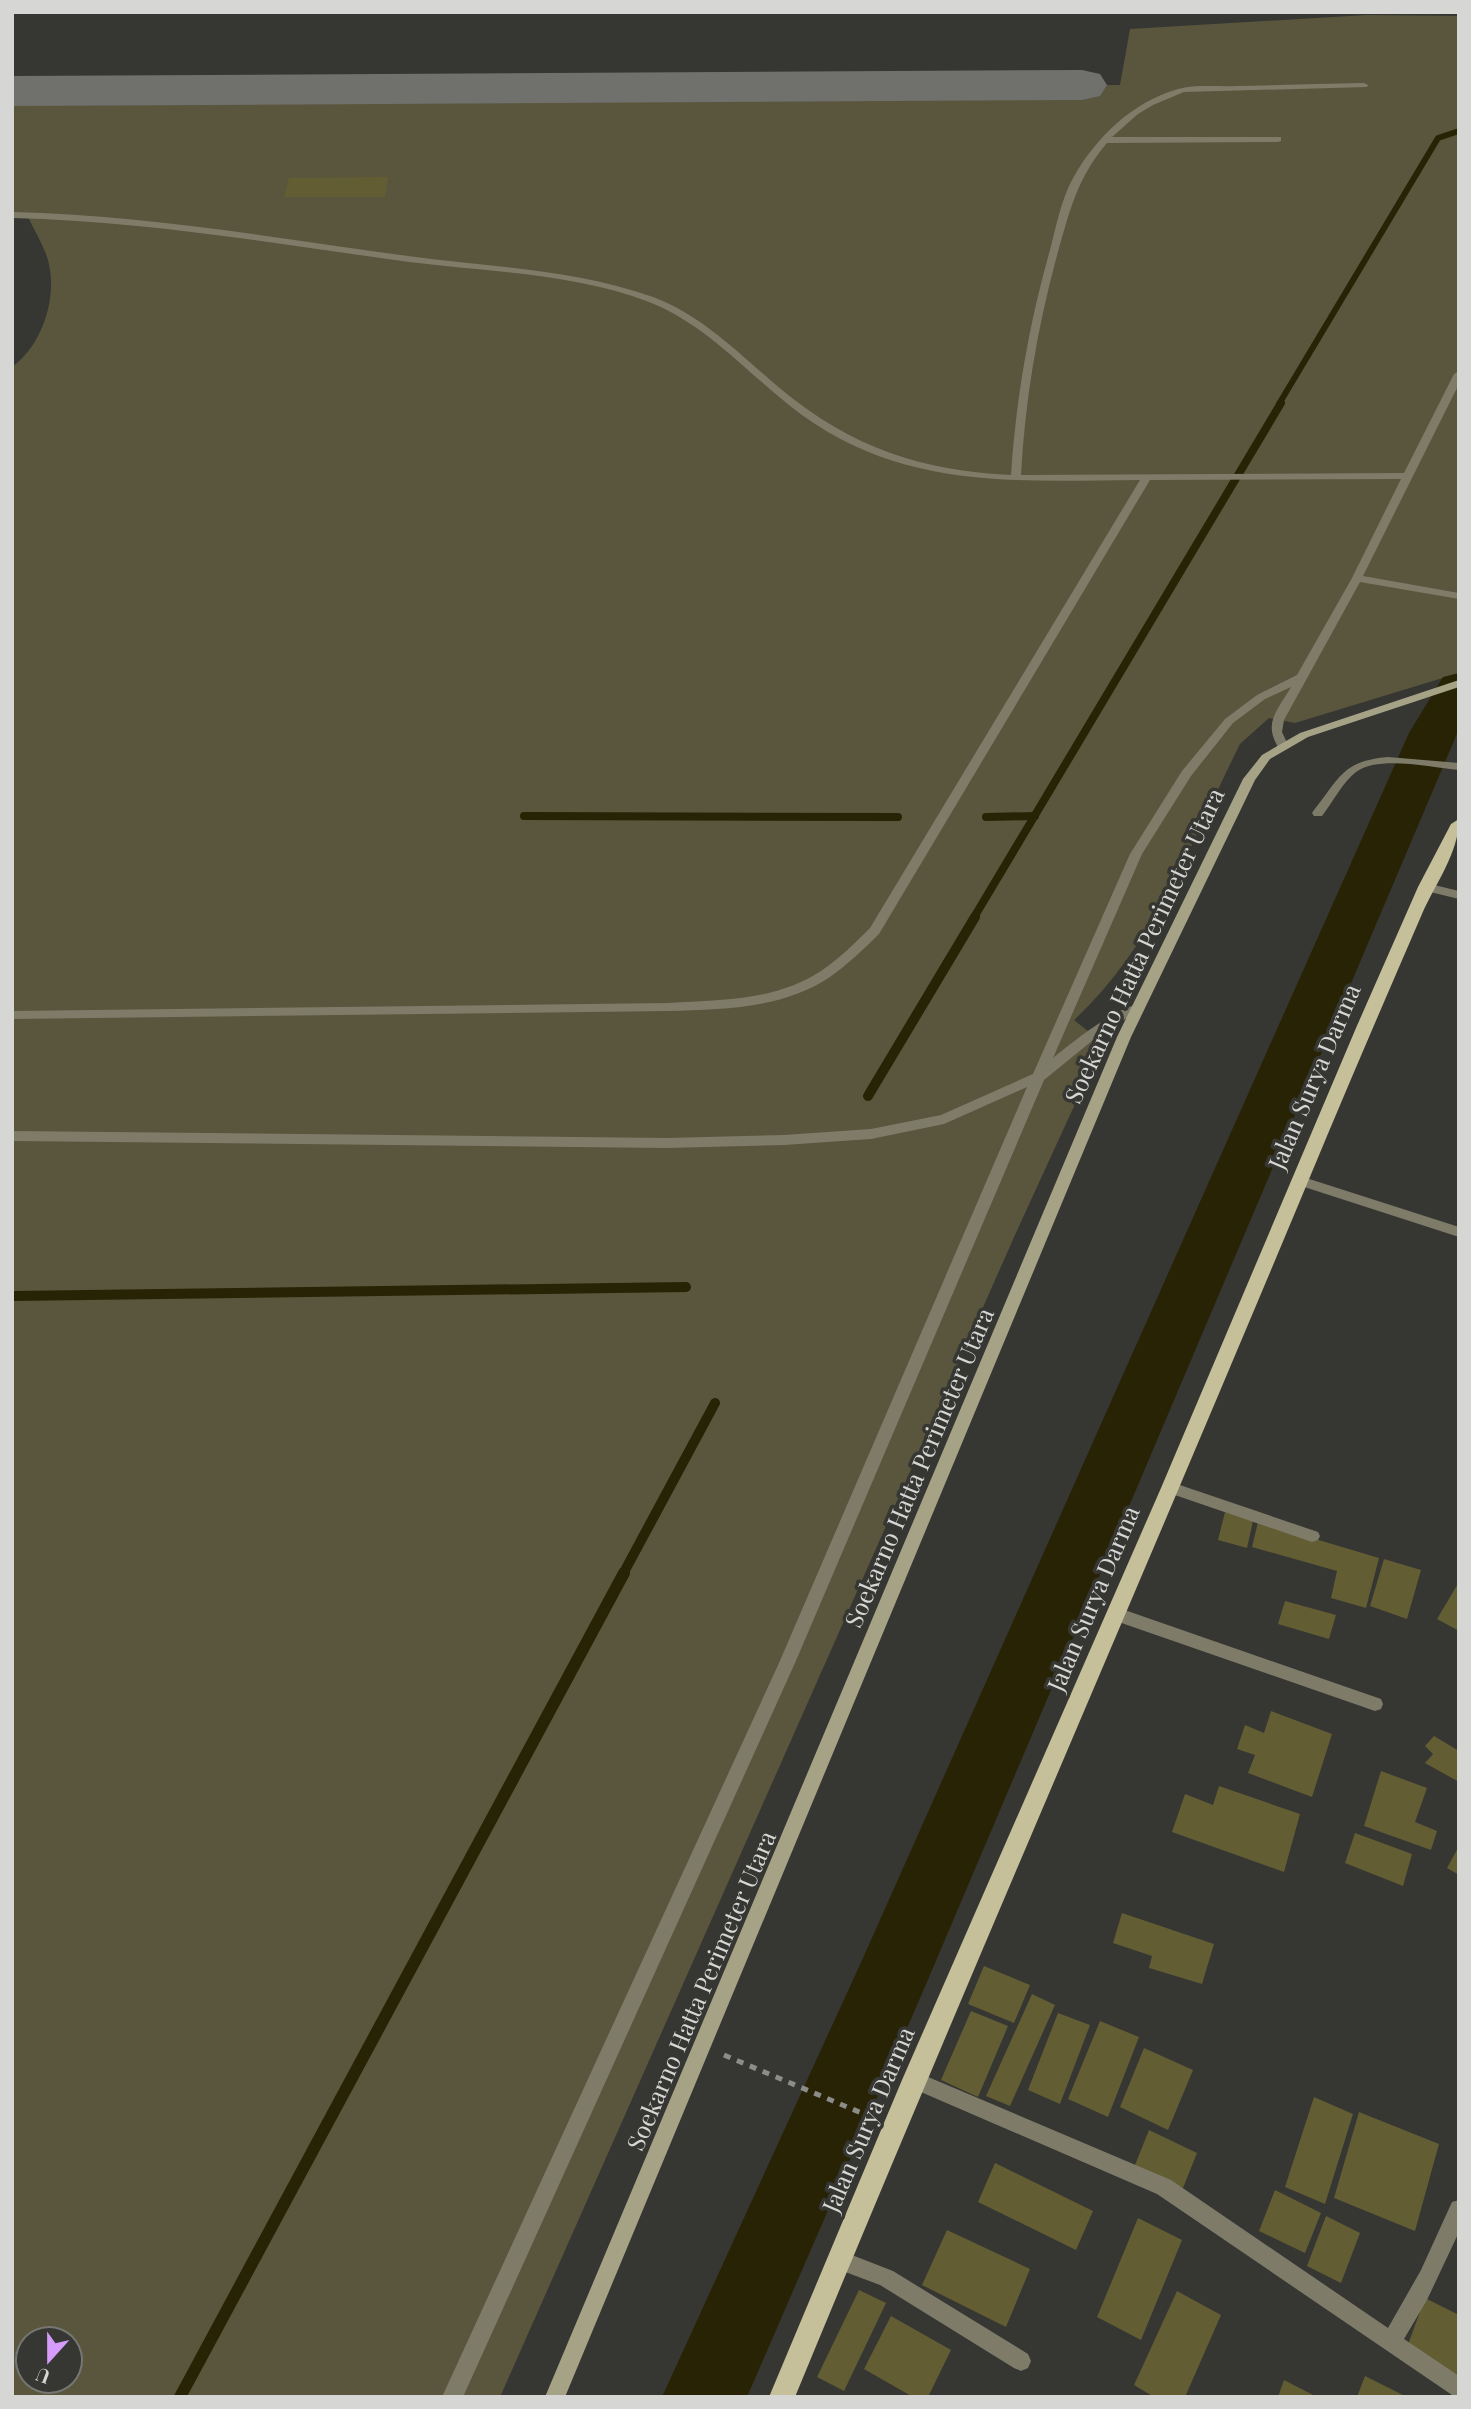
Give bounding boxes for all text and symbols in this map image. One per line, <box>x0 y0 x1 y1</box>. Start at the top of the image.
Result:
street label: Soekarno Hatta Perimeter Utara <box>1056 782 1230 1108</box>
street label: Jalan Surya Darma <box>1259 978 1367 1175</box>
street label: Soekarno Hatta Perimeter Utara <box>836 1302 1000 1632</box>
street label: Jalan Surya Darma <box>1038 1500 1146 1697</box>
street label: Soekarno Hatta Perimeter Utara <box>618 1825 782 2155</box>
street label: Jalan Surya Darma <box>813 2021 921 2218</box>
north arrow <box>14 2325 84 2395</box>
text: U <box>32 2362 53 2391</box>

